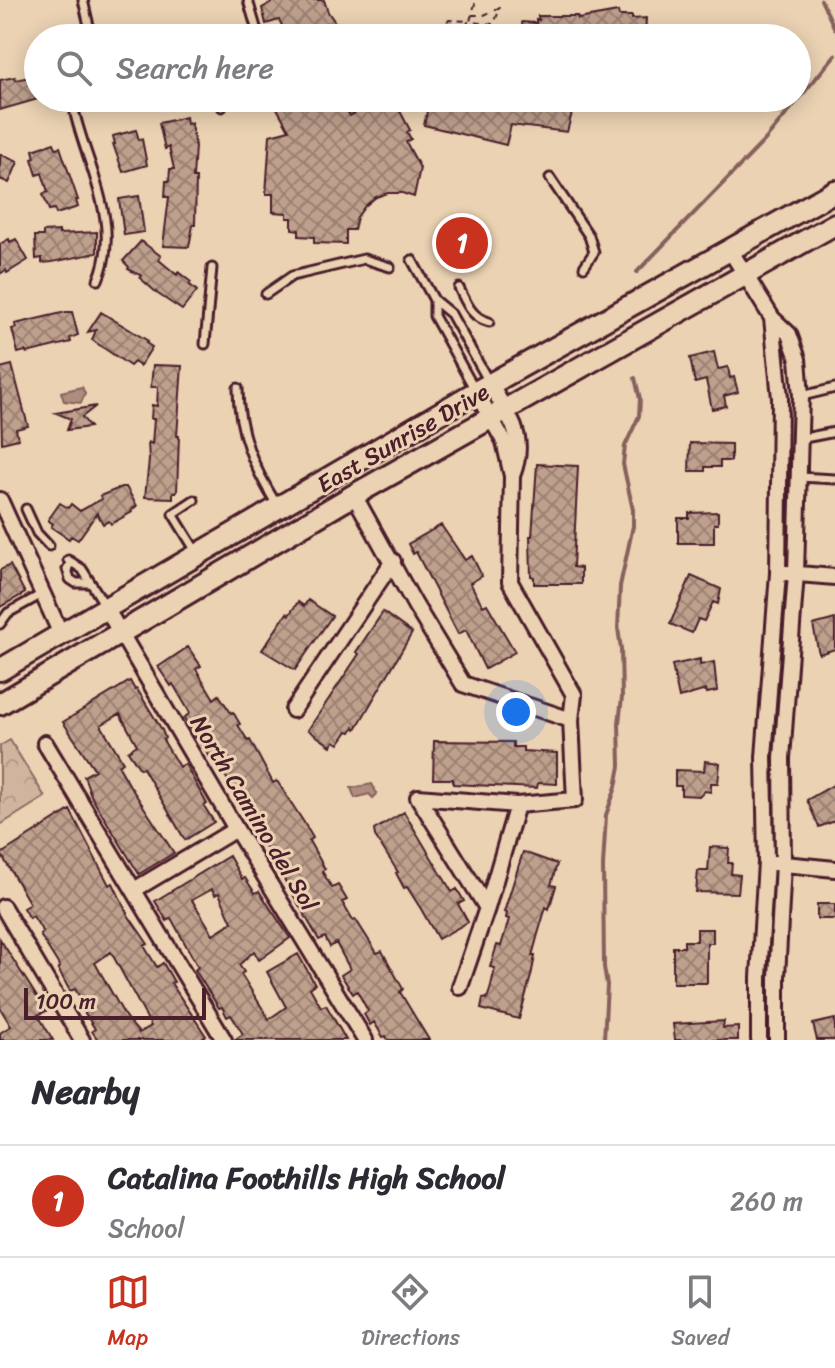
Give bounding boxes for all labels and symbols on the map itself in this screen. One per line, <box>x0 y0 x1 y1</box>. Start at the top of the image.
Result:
pin: 1 <box>436 213 488 273</box>
street label: East Sunrise Drive <box>309 371 498 505</box>
your location <box>496 692 536 732</box>
street label: North Camino del Sol <box>179 706 330 920</box>
scale bar <box>24 984 206 1020</box>

